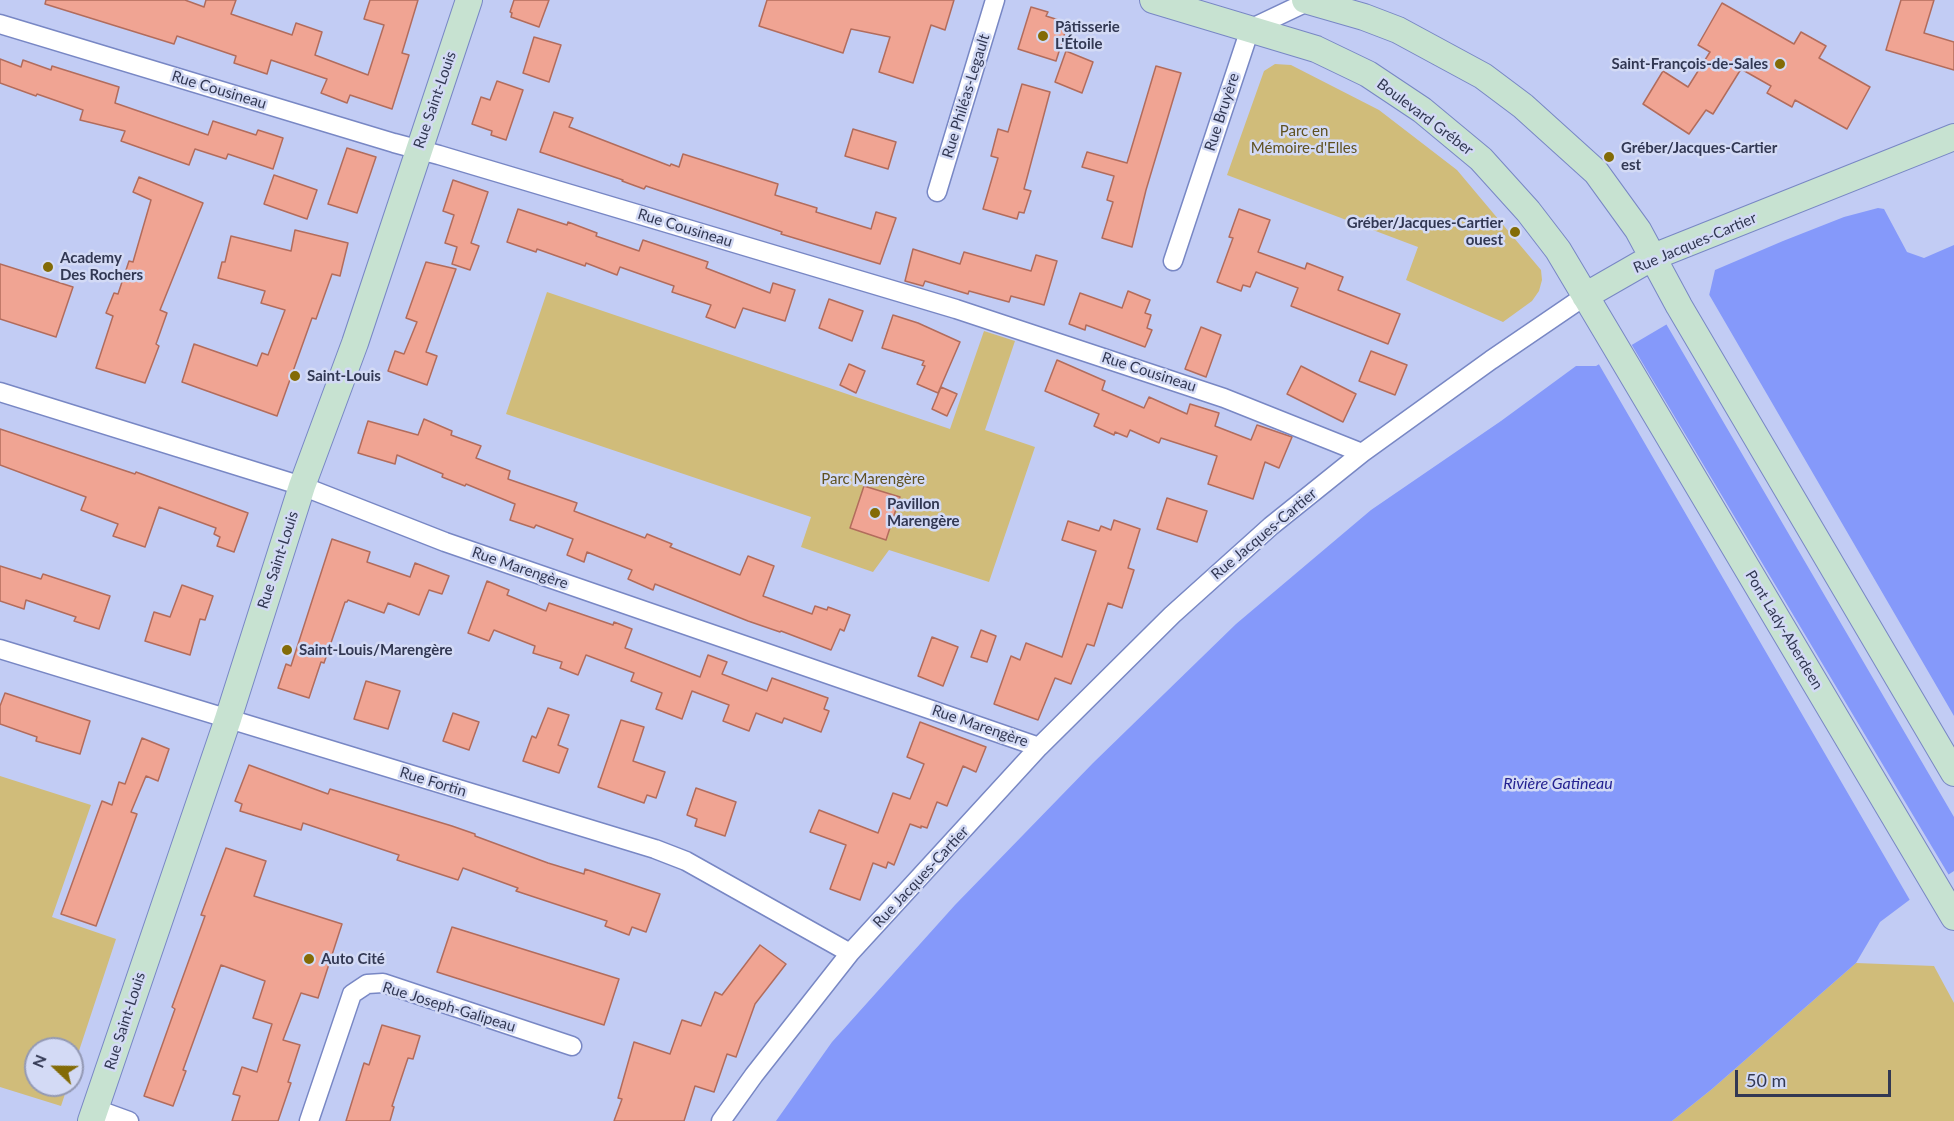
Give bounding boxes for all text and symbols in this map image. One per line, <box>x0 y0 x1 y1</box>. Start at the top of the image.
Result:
place label: Pâtisserie L'Étoile <box>1055 18 1120 53</box>
marker: Pâtisserie L'Étoile <box>1036 29 1050 43</box>
street label: Rue Philéas-Legault <box>939 32 993 160</box>
street label: Rue Saint-Louis <box>410 49 460 151</box>
place label: Saint-François-de-Sales <box>1612 55 1768 73</box>
marker: Saint-François-de-Sales <box>1773 57 1787 71</box>
street label: Rue Cousineau <box>169 67 269 113</box>
street label: Rue Bruyère <box>1201 71 1243 153</box>
street label: Boulevard Gréber <box>1373 75 1477 159</box>
park label: Parc en Mémoire-d'Elles <box>1251 122 1357 157</box>
place label: Gréber/Jacques-Cartier est <box>1621 139 1777 174</box>
marker: Gréber/Jacques-Cartier est <box>1602 150 1616 164</box>
street label: Rue Cousineau <box>635 205 735 251</box>
street label: Rue Jacques-Cartier <box>1631 209 1759 277</box>
place label: Gréber/Jacques-Cartier ouest <box>1347 214 1503 249</box>
marker: Gréber/Jacques-Cartier ouest <box>1508 225 1522 239</box>
place label: Academy Des Rochers <box>60 249 143 284</box>
marker: Academy Des Rochers <box>41 260 55 274</box>
street label: Rue Cousineau <box>1100 348 1198 396</box>
place label: Saint-Louis <box>307 367 381 385</box>
marker: Saint-Louis <box>288 369 302 383</box>
park label: Parc Marengère <box>821 470 925 488</box>
street label: Rue Jacques-Cartier <box>1208 485 1320 583</box>
place label: Pavillon Marengère <box>887 495 960 530</box>
marker: Pavillon Marengère <box>868 506 882 520</box>
street label: Rue Saint-Louis <box>254 509 302 611</box>
street label: Rue Marengère <box>470 543 570 593</box>
street label: Pont Lady-Aberdeen <box>1741 567 1827 693</box>
place label: Saint-Louis/Marengère <box>299 641 453 659</box>
marker: Saint-Louis/Marengère <box>280 643 294 657</box>
street label: Rue Marengère <box>930 701 1030 751</box>
street label: Rue Fortin <box>398 763 468 801</box>
water label: Rivière Gatineau <box>1503 774 1613 794</box>
street label: Rue Jacques-Cartier <box>869 823 973 931</box>
place label: Auto Cité <box>321 950 385 968</box>
marker: Auto Cité <box>302 952 316 966</box>
street label: Rue Saint-Louis <box>101 970 149 1072</box>
street label: Rue Joseph-Galipeau <box>380 978 518 1036</box>
north arrow <box>24 1037 84 1097</box>
text: N <box>28 1052 50 1070</box>
scale bar <box>1738 1058 1894 1096</box>
text: 50 m <box>1746 1069 1786 1091</box>

